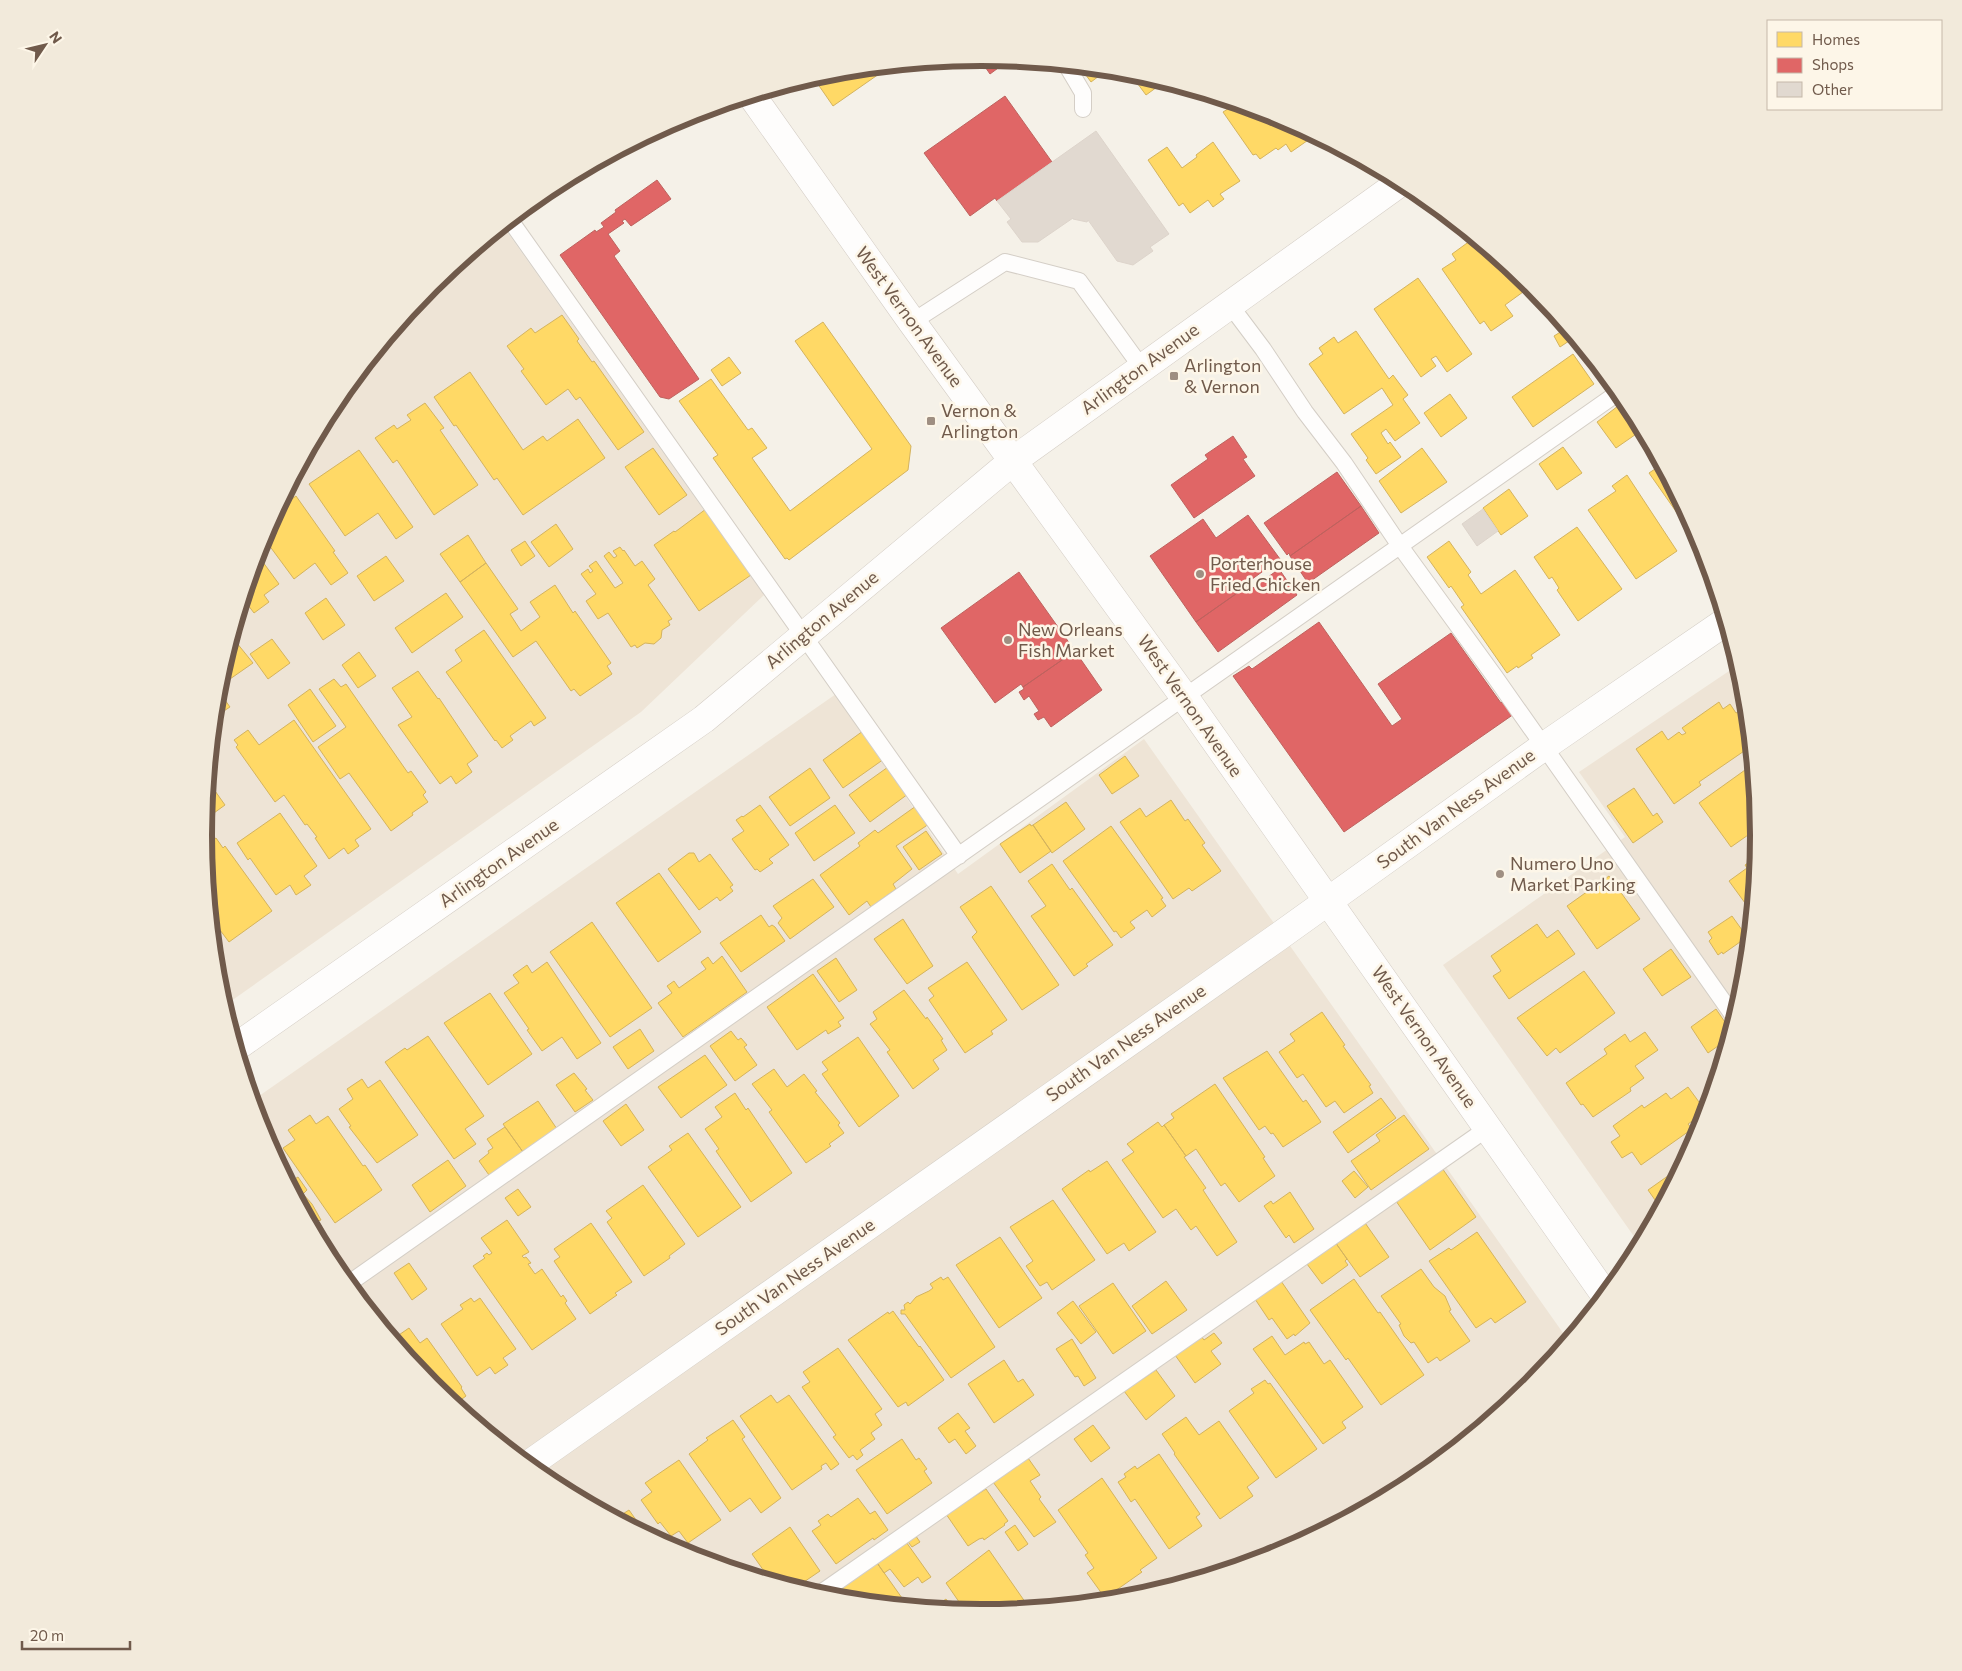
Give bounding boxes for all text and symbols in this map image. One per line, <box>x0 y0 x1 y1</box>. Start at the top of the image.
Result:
north arrow <box>20 20 70 70</box>
legend <box>1767 20 1942 110</box>
text: N <box>46 28 66 46</box>
text: Homes <box>1812 30 1860 48</box>
text: Shops <box>1812 55 1854 73</box>
text: Other <box>1812 80 1853 98</box>
street label: West Vernon Avenue <box>851 242 968 391</box>
street label: Arlington Avenue <box>1076 318 1203 418</box>
place label: Arlington & Vernon <box>1184 354 1261 397</box>
marker: Arlington & Vernon <box>1168 370 1180 382</box>
place label: Vernon & Arlington <box>941 399 1018 442</box>
marker: Vernon & Arlington <box>925 415 937 427</box>
place label: Porterhouse Fried Chicken <box>1210 552 1321 595</box>
street label: Arlington Avenue <box>760 566 882 673</box>
marker: Porterhouse Fried Chicken <box>1194 568 1206 580</box>
place label: New Orleans Fish Market <box>1018 618 1123 661</box>
street label: West Vernon Avenue <box>1134 630 1248 781</box>
marker: New Orleans Fish Market <box>1002 634 1014 646</box>
street label: South Van Ness Avenue <box>1372 743 1539 873</box>
street label: Arlington Avenue <box>435 813 562 912</box>
place label: Numero Uno Market Parking <box>1510 852 1636 895</box>
marker: Numero Uno Market Parking <box>1494 868 1506 880</box>
street label: West Vernon Avenue <box>1368 961 1482 1112</box>
street label: South Van Ness Avenue <box>1041 979 1210 1106</box>
street label: South Van Ness Avenue <box>710 1213 879 1340</box>
scale bar <box>22 1618 130 1650</box>
text: 20 m <box>30 1626 64 1644</box>

